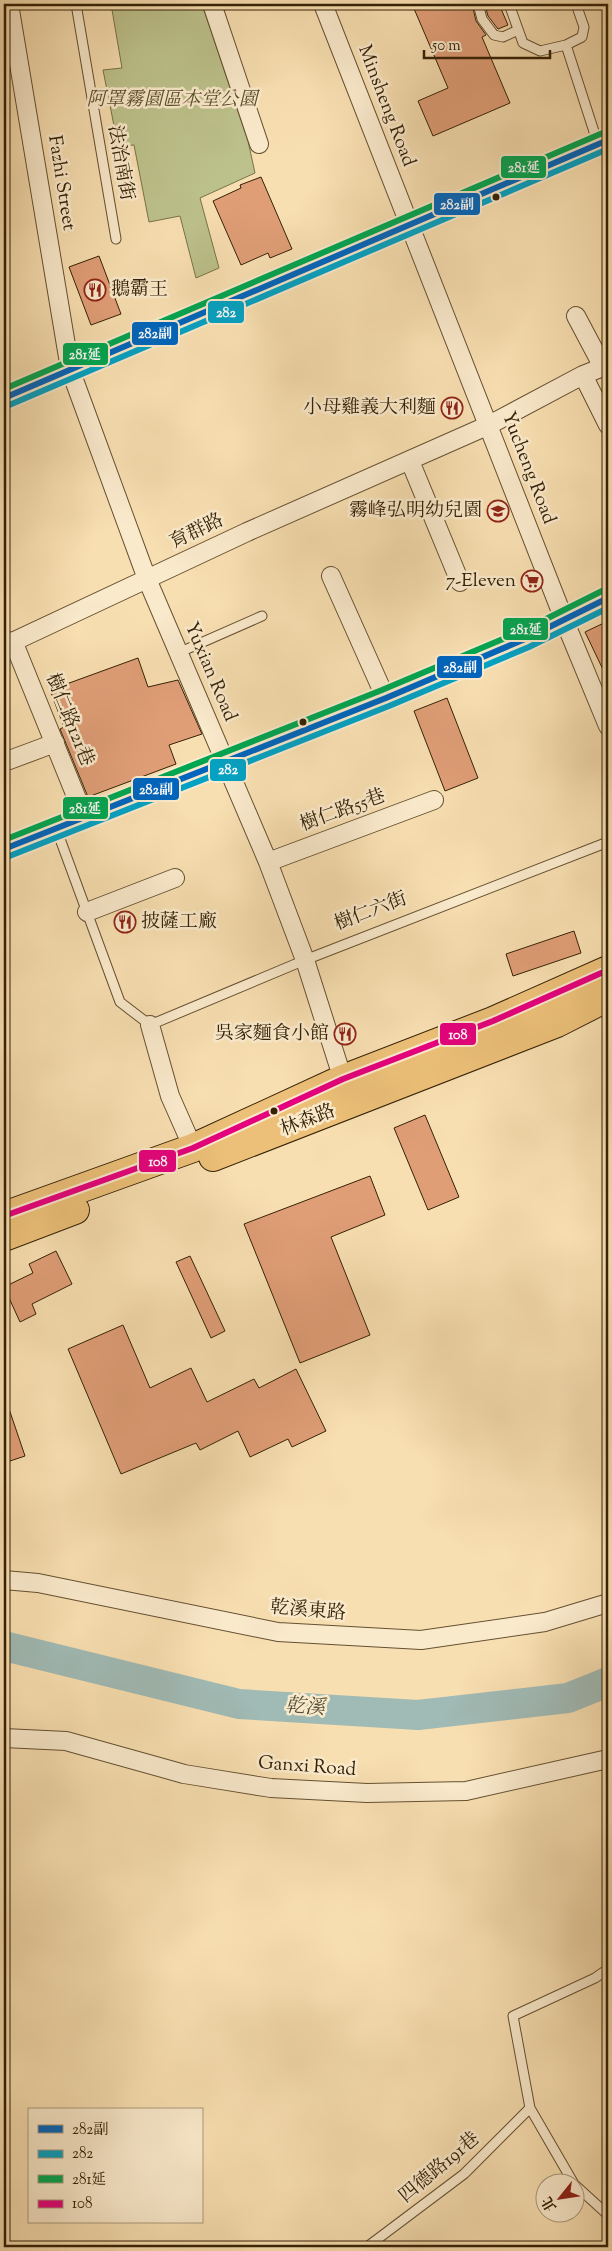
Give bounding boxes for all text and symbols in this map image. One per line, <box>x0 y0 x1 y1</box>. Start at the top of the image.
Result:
scale bar <box>424 28 551 60</box>
text: 50 m <box>431 36 461 57</box>
street label: Minsheng Road <box>350 41 422 171</box>
park label: 阿罩霧園區本堂公園 <box>86 87 260 114</box>
street label: 法治南街 <box>100 123 140 203</box>
street label: Fazhi Street <box>40 134 82 233</box>
line badge: 281延 <box>500 155 547 179</box>
text: 281延 <box>508 159 540 179</box>
line badge: 282副 <box>433 192 481 216</box>
unlabelled marker <box>491 192 501 202</box>
text: 282副 <box>440 196 474 216</box>
place label: 鵝霸王 <box>111 277 168 304</box>
restaurant icon: 鵝霸王 <box>83 278 107 302</box>
line badge: 282 <box>207 300 245 324</box>
text: 282 <box>216 304 236 324</box>
line badge: 282副 <box>131 321 179 346</box>
text: 282副 <box>138 325 172 345</box>
line badge: 281延 <box>62 342 109 366</box>
text: 281延 <box>69 346 101 366</box>
place label: 小母雞義大利麵 <box>303 395 436 422</box>
restaurant icon: 小母雞義大利麵 <box>440 396 464 420</box>
street label: Yucheng Road <box>494 408 562 528</box>
place label: 霧峰弘明幼兒園 <box>349 498 482 525</box>
school or university icon: 霧峰弘明幼兒園 <box>486 499 510 523</box>
street label: 育群路 <box>165 507 229 557</box>
place label: 7-Eleven <box>446 568 516 595</box>
supermarket icon: 7-Eleven <box>520 569 544 593</box>
line badge: 281延 <box>502 617 549 641</box>
street label: Yuxian Road <box>177 618 243 726</box>
text: 281延 <box>510 621 542 641</box>
line badge: 282副 <box>436 655 483 679</box>
text: 282副 <box>443 659 477 679</box>
street label: 樹仁路121巷 <box>38 670 100 770</box>
unlabelled marker <box>298 717 308 727</box>
line badge: 282 <box>209 758 247 782</box>
text: 282 <box>218 761 238 781</box>
line badge: 282副 <box>132 777 180 801</box>
text: 282副 <box>139 781 173 801</box>
street label: 樹仁路55巷 <box>296 783 390 839</box>
line badge: 281延 <box>62 796 109 820</box>
text: 281延 <box>69 800 101 820</box>
street label: 樹仁六街 <box>331 886 411 938</box>
place label: 披薩工廠 <box>141 909 217 936</box>
restaurant icon: 披薩工廠 <box>113 910 137 934</box>
place label: 吳家麵食小館 <box>215 1021 329 1048</box>
restaurant icon: 吳家麵食小館 <box>333 1022 357 1046</box>
line badge: 108 <box>439 1022 477 1046</box>
text: 108 <box>448 1026 468 1046</box>
street label: 林森路 <box>277 1098 339 1144</box>
unlabelled marker <box>269 1106 279 1116</box>
line badge: 108 <box>138 1149 177 1173</box>
text: 108 <box>148 1153 168 1173</box>
street label: 乾溪東路 <box>269 1594 347 1628</box>
water label: 乾溪 <box>284 1692 328 1724</box>
street label: Ganxi Road <box>257 1750 357 1784</box>
legend <box>28 2108 202 2224</box>
text: 282副 <box>72 2120 108 2141</box>
street label: 四德路191巷 <box>394 2126 486 2210</box>
text: 282 <box>72 2144 93 2165</box>
text: 281延 <box>72 2170 107 2191</box>
north arrow <box>534 2174 584 2224</box>
text: 北 <box>538 2192 563 2215</box>
text: 108 <box>72 2194 92 2215</box>

